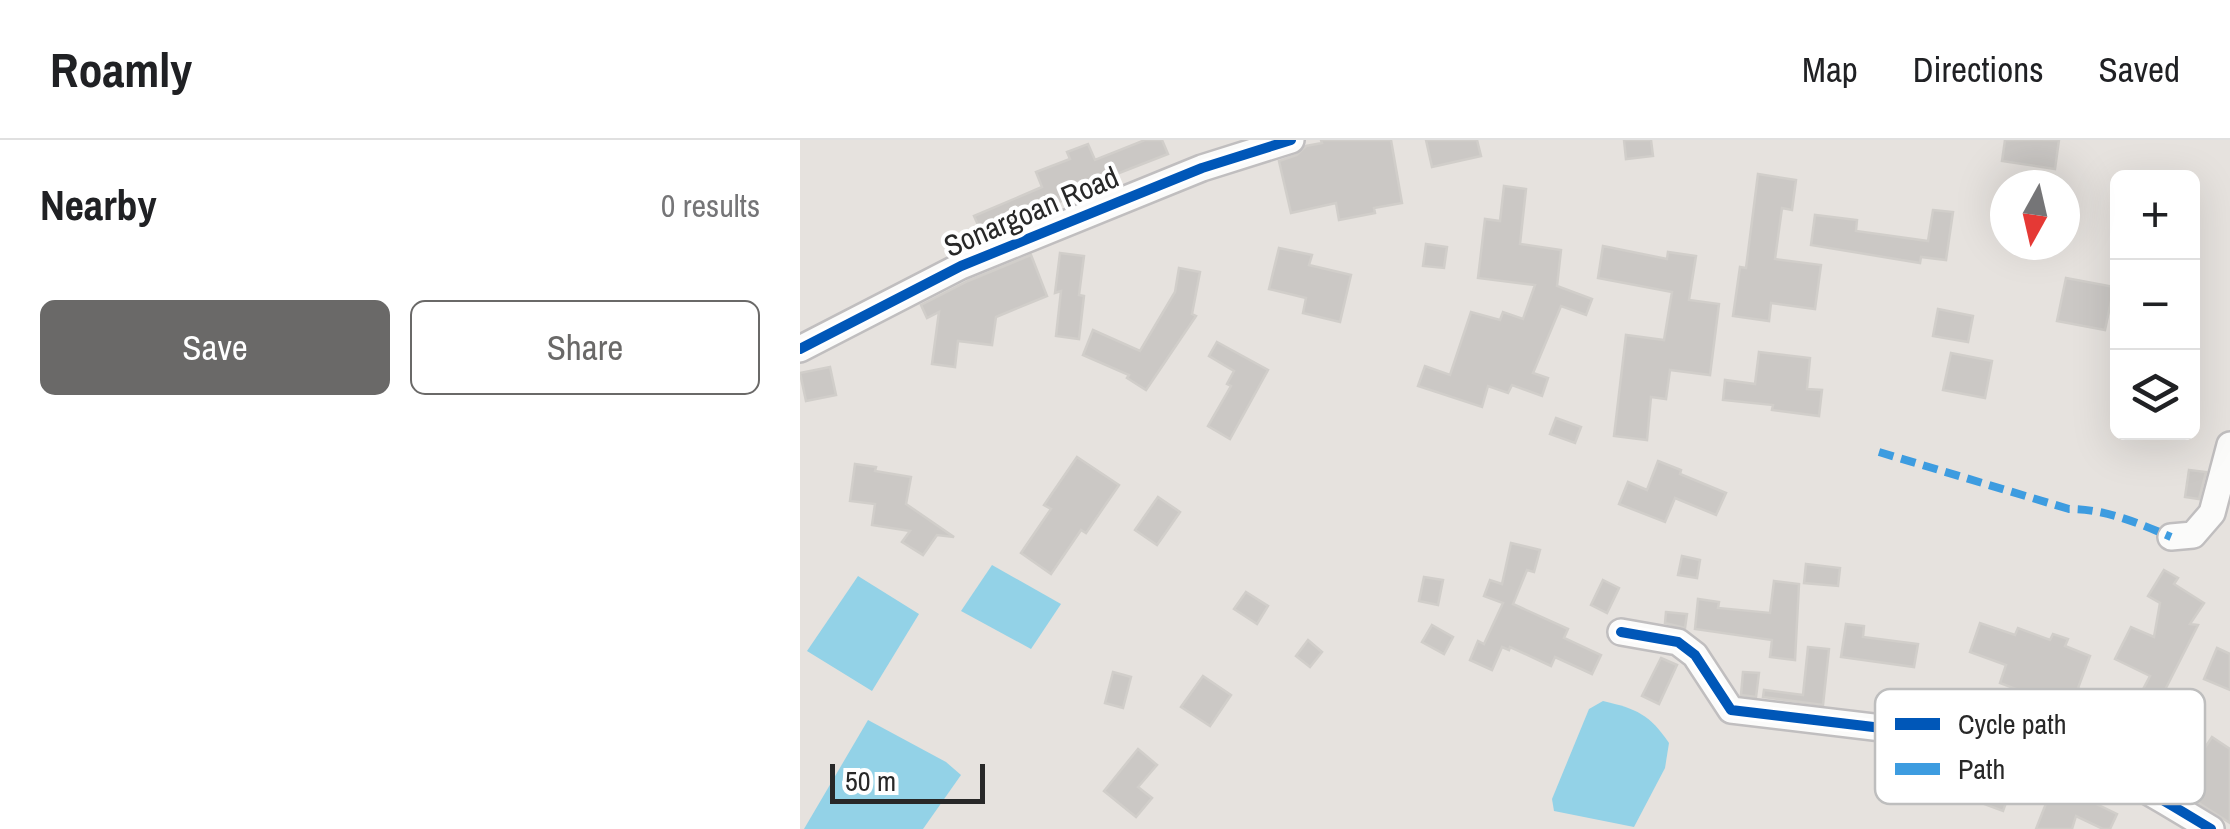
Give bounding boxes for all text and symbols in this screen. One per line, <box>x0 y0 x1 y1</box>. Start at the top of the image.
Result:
text: Roamly <box>50 37 192 102</box>
text: Map <box>1802 46 1858 93</box>
text: Directions <box>1913 46 2044 93</box>
text: Saved <box>2099 46 2180 93</box>
street label: Sonargoan Road <box>938 156 1124 266</box>
north arrow <box>1990 170 2080 260</box>
map controls <box>2110 170 2200 440</box>
button: + <box>2110 170 2200 260</box>
text: Nearby <box>40 177 157 233</box>
text: 0 results <box>661 184 760 227</box>
button: − <box>2110 260 2200 350</box>
button: Save <box>40 300 390 395</box>
button: Share <box>410 300 760 395</box>
button: layers <box>2110 350 2200 440</box>
legend <box>1875 689 2205 804</box>
text: Cycle path <box>1958 705 2066 743</box>
text: Path <box>1958 750 2005 788</box>
scale bar <box>830 759 985 804</box>
text: 50 m <box>845 762 896 800</box>

